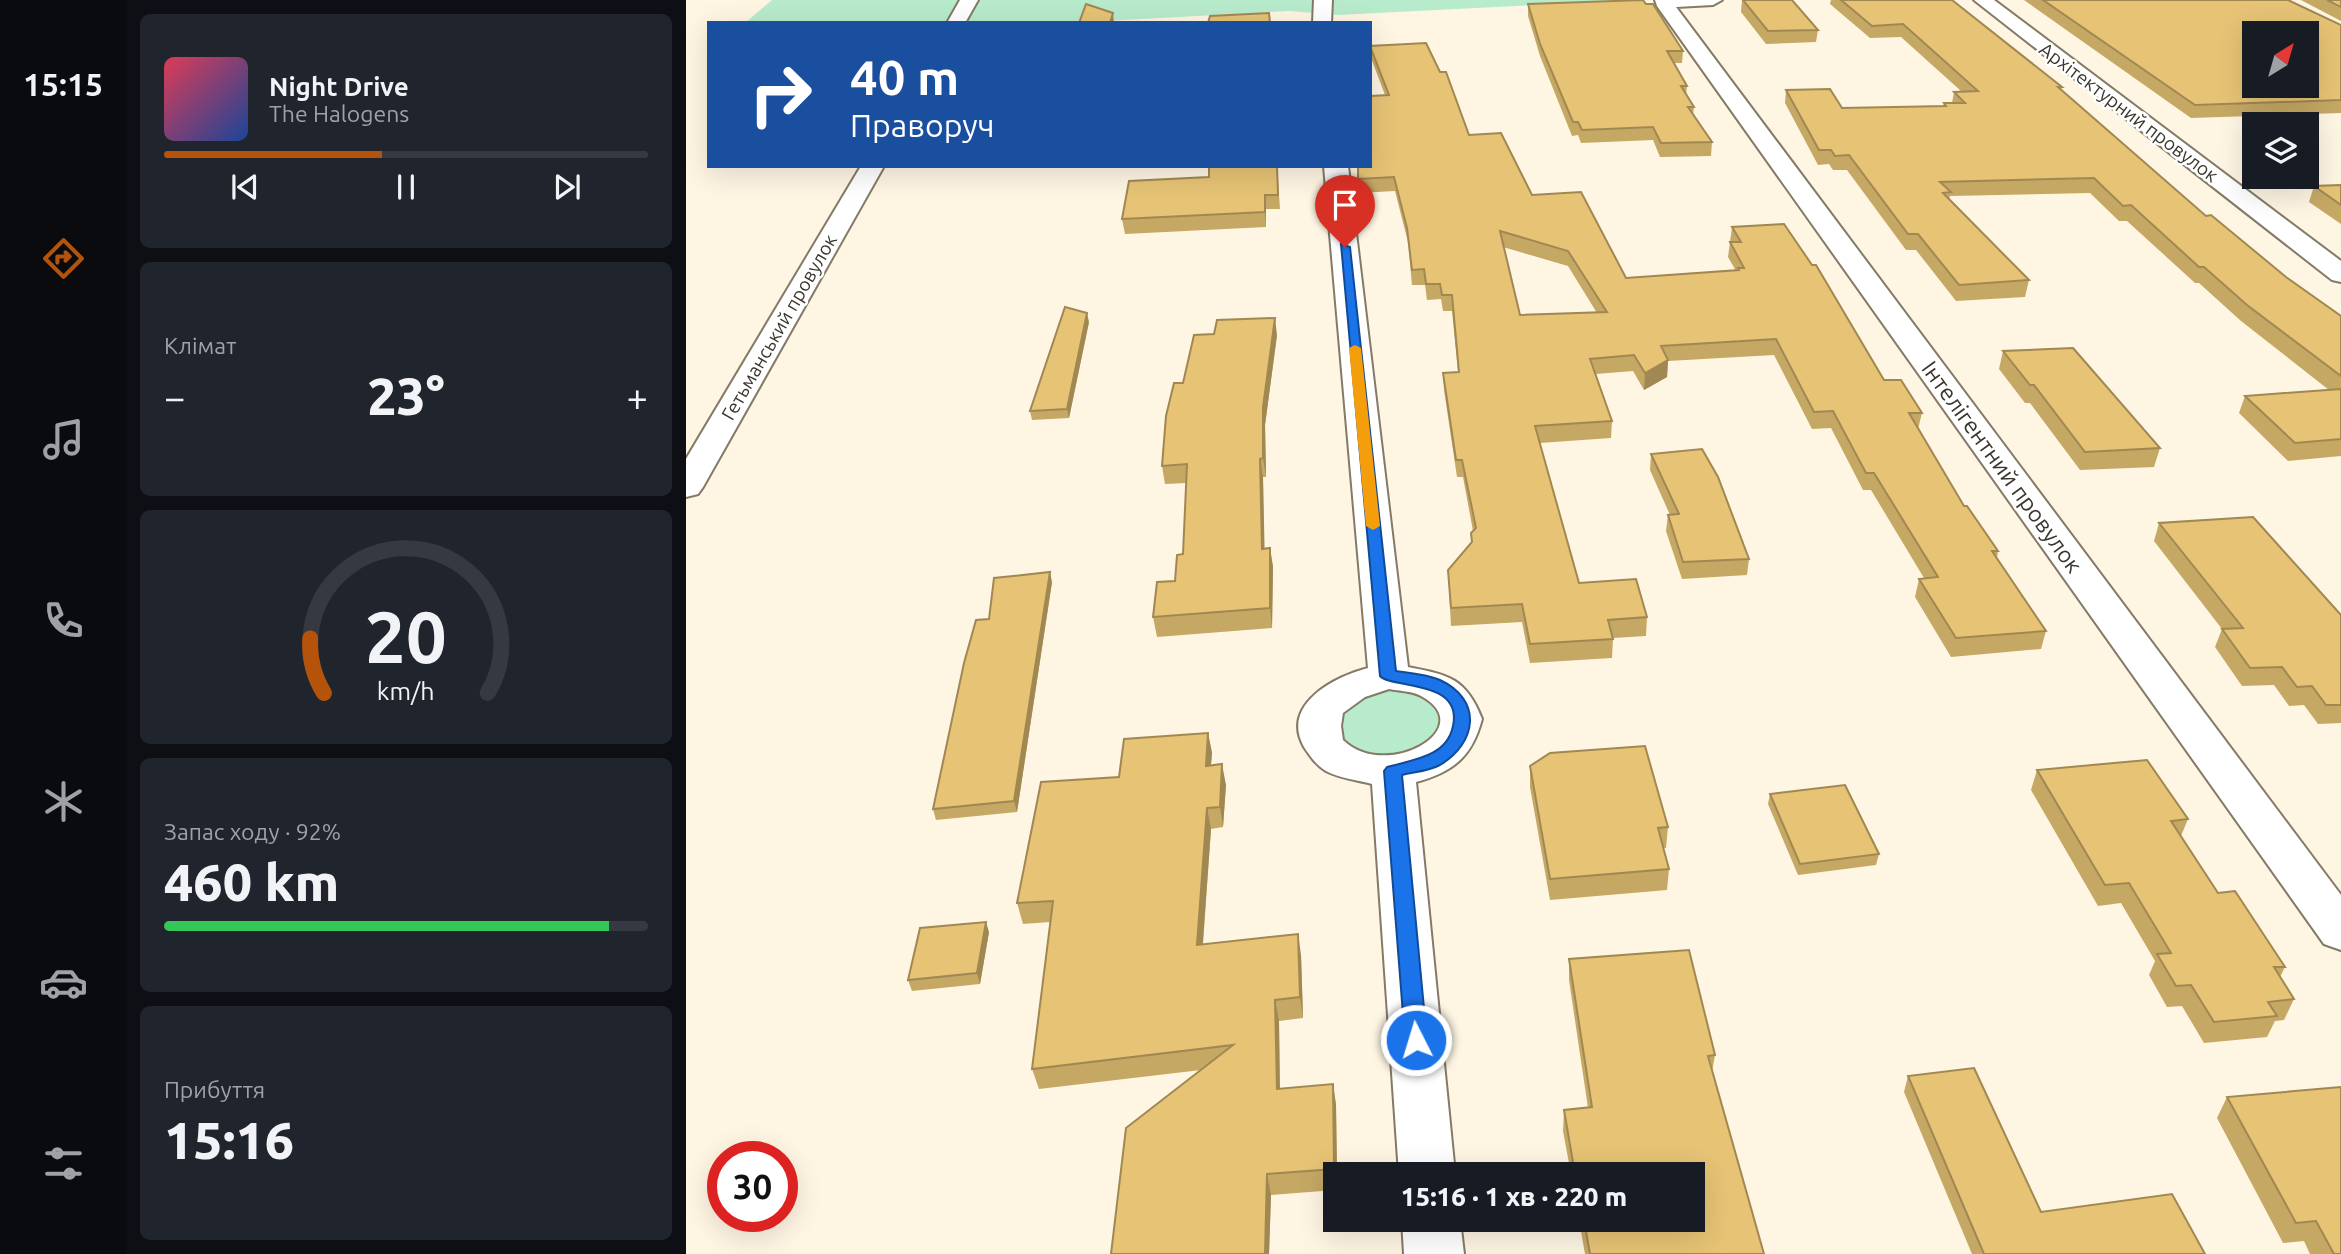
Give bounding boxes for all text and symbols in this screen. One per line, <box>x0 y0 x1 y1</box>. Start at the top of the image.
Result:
north arrow <box>2242 21 2319 98</box>
map controls <box>2242 21 2319 189</box>
street label: Архітектурний провулок <box>2035 38 2223 186</box>
icon: right <box>735 49 826 140</box>
text: 40 m <box>850 49 959 104</box>
text: 15:15 <box>23 66 103 102</box>
text: Night Drive <box>269 72 409 101</box>
text: The Halogens <box>269 101 409 126</box>
text: Праворуч <box>850 107 995 143</box>
button: layers <box>2242 112 2319 189</box>
icon: previous <box>226 168 264 206</box>
icon: pause <box>387 168 425 206</box>
icon: next <box>548 168 586 206</box>
pin <box>1315 175 1375 247</box>
icon: arrive <box>1326 186 1364 224</box>
street label: Гетьманський провулок <box>717 230 841 424</box>
icon: directions <box>39 234 88 283</box>
text: Клімат <box>164 333 236 358</box>
street label: Інтелігентний провулок <box>1917 356 2088 577</box>
text: 23° <box>367 367 445 425</box>
text: − <box>164 376 185 418</box>
text: + <box>627 376 648 418</box>
icon: music <box>39 415 88 464</box>
text: 20 <box>365 595 447 677</box>
icon: phone <box>39 596 88 645</box>
text: km/h <box>377 677 435 705</box>
icon: climate <box>39 777 88 826</box>
text: Запас ходу · 92% <box>164 819 341 844</box>
text: 460 km <box>164 853 339 911</box>
icon: car <box>39 958 88 1007</box>
position arrow <box>1379 1003 1453 1077</box>
text: Прибуття <box>164 1077 265 1102</box>
text: 15:16 <box>164 1111 294 1169</box>
icon: filters <box>39 1139 88 1188</box>
speed limit sign: 30 <box>707 1141 798 1232</box>
text: 15:16 · 1 хв · 220 m <box>1401 1182 1627 1211</box>

